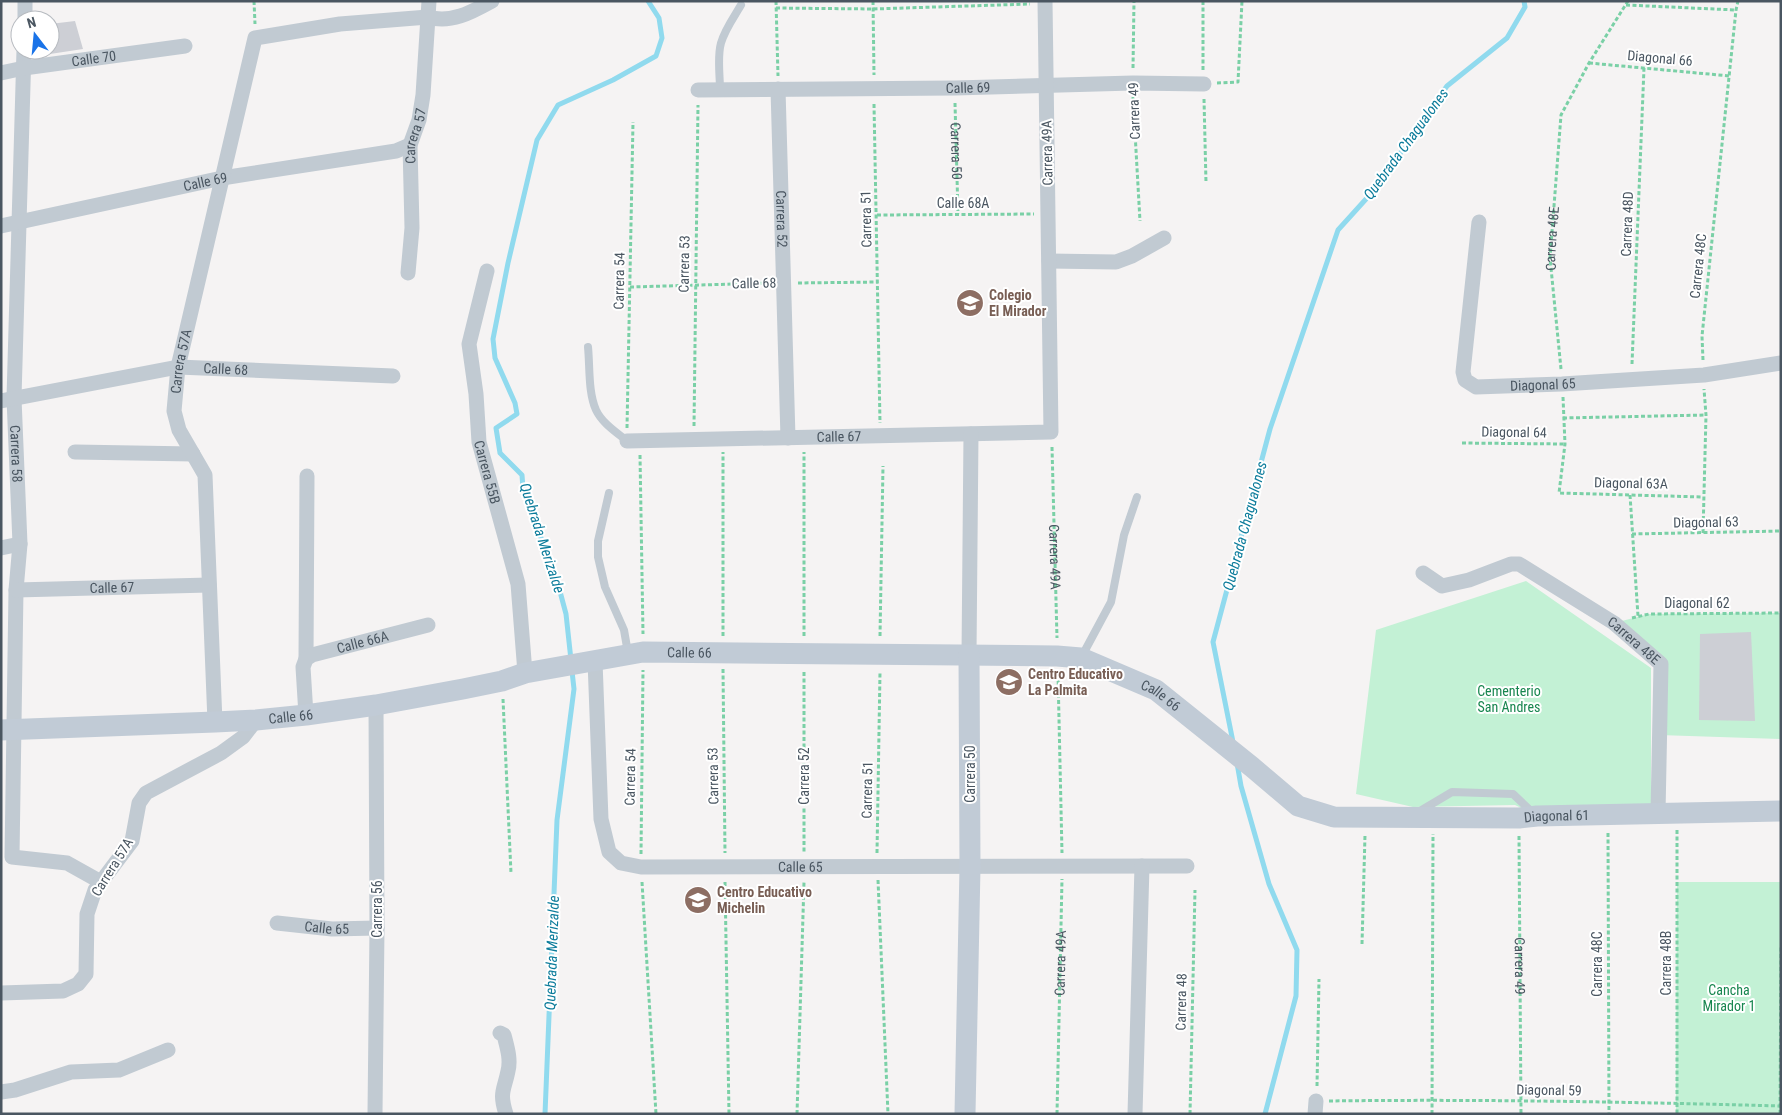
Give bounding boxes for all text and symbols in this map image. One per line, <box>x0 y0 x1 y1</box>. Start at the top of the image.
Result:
north arrow <box>10 10 60 60</box>
text: N <box>25 14 38 31</box>
street label: Calle 70 <box>71 47 117 69</box>
street label: Diagonal 66 <box>1627 47 1693 69</box>
street label: Calle 69 <box>946 79 991 96</box>
street label: Carrera 49 <box>1125 82 1143 140</box>
water label: Quebrada Chagualones <box>1360 85 1453 203</box>
street label: Carrera 57 <box>402 107 429 164</box>
street label: Carrera 49A <box>1038 120 1056 186</box>
street label: Carrera 50 <box>948 122 965 180</box>
street label: Calle 69 <box>182 169 228 194</box>
street label: Carrera 52 <box>773 190 791 248</box>
street label: Carrera 51 <box>858 190 874 248</box>
street label: Carrera 48D <box>1618 191 1636 257</box>
street label: Calle 68A <box>937 195 989 211</box>
street label: Carrera 48E <box>1542 206 1562 271</box>
street label: Carrera 48C <box>1687 233 1709 299</box>
street label: Carrera 53 <box>676 235 692 293</box>
street label: Carrera 54 <box>611 252 628 310</box>
street label: Calle 68 <box>732 275 777 291</box>
place label: Colegio El Mirador <box>989 287 1047 319</box>
school or university icon: Colegio El Mirador <box>955 288 985 318</box>
street label: Carrera 57A <box>168 327 195 394</box>
street label: Calle 68 <box>203 360 248 378</box>
street label: Diagonal 65 <box>1510 375 1576 394</box>
street label: Diagonal 64 <box>1481 423 1547 441</box>
street label: Carrera 58 <box>7 425 25 483</box>
street label: Calle 67 <box>816 428 862 445</box>
street label: Carrera 55B <box>471 439 504 506</box>
water label: Quebrada Chagualones <box>1219 459 1271 593</box>
street label: Diagonal 63A <box>1594 474 1668 492</box>
water label: Quebrada Merizalde <box>516 481 568 596</box>
street label: Diagonal 63 <box>1673 513 1739 531</box>
street label: Carrera 49A <box>1046 524 1064 590</box>
street label: Calle 67 <box>89 579 135 596</box>
street label: Diagonal 62 <box>1664 595 1730 611</box>
street label: Carrera 48E <box>1605 613 1664 668</box>
street label: Calle 66A <box>335 628 390 656</box>
street label: Calle 66 <box>667 644 712 661</box>
place label: Centro Educativo La Palmita <box>1028 666 1123 698</box>
school or university icon: Centro Educativo La Palmita <box>994 667 1024 697</box>
street label: Calle 66 <box>1138 677 1184 714</box>
park label: Cementerio San Andres <box>1477 683 1541 715</box>
street label: Calle 66 <box>268 706 314 727</box>
street label: Carrera 50 <box>962 745 978 803</box>
street label: Carrera 53 <box>705 747 721 805</box>
street label: Carrera 52 <box>796 747 812 805</box>
street label: Carrera 54 <box>622 748 639 806</box>
street label: Carrera 51 <box>859 761 875 819</box>
street label: Diagonal 61 <box>1523 807 1590 825</box>
street label: Carrera 57A <box>88 835 136 899</box>
street label: Calle 65 <box>778 859 823 875</box>
street label: Carrera 56 <box>369 880 385 938</box>
place label: Centro Educativo Michelin <box>717 884 812 916</box>
school or university icon: Centro Educativo Michelin <box>683 885 713 915</box>
water label: Quebrada Merizalde <box>541 895 563 1011</box>
street label: Calle 65 <box>304 918 349 937</box>
street label: Carrera 49A <box>1052 930 1069 996</box>
street label: Carrera 48C <box>1589 931 1605 997</box>
street label: Carrera 48B <box>1658 931 1674 995</box>
street label: Carrera 49 <box>1512 937 1528 995</box>
street label: Carrera 48 <box>1173 973 1190 1031</box>
park label: Cancha Mirador 1 <box>1703 982 1755 1014</box>
street label: Diagonal 59 <box>1516 1081 1582 1099</box>

